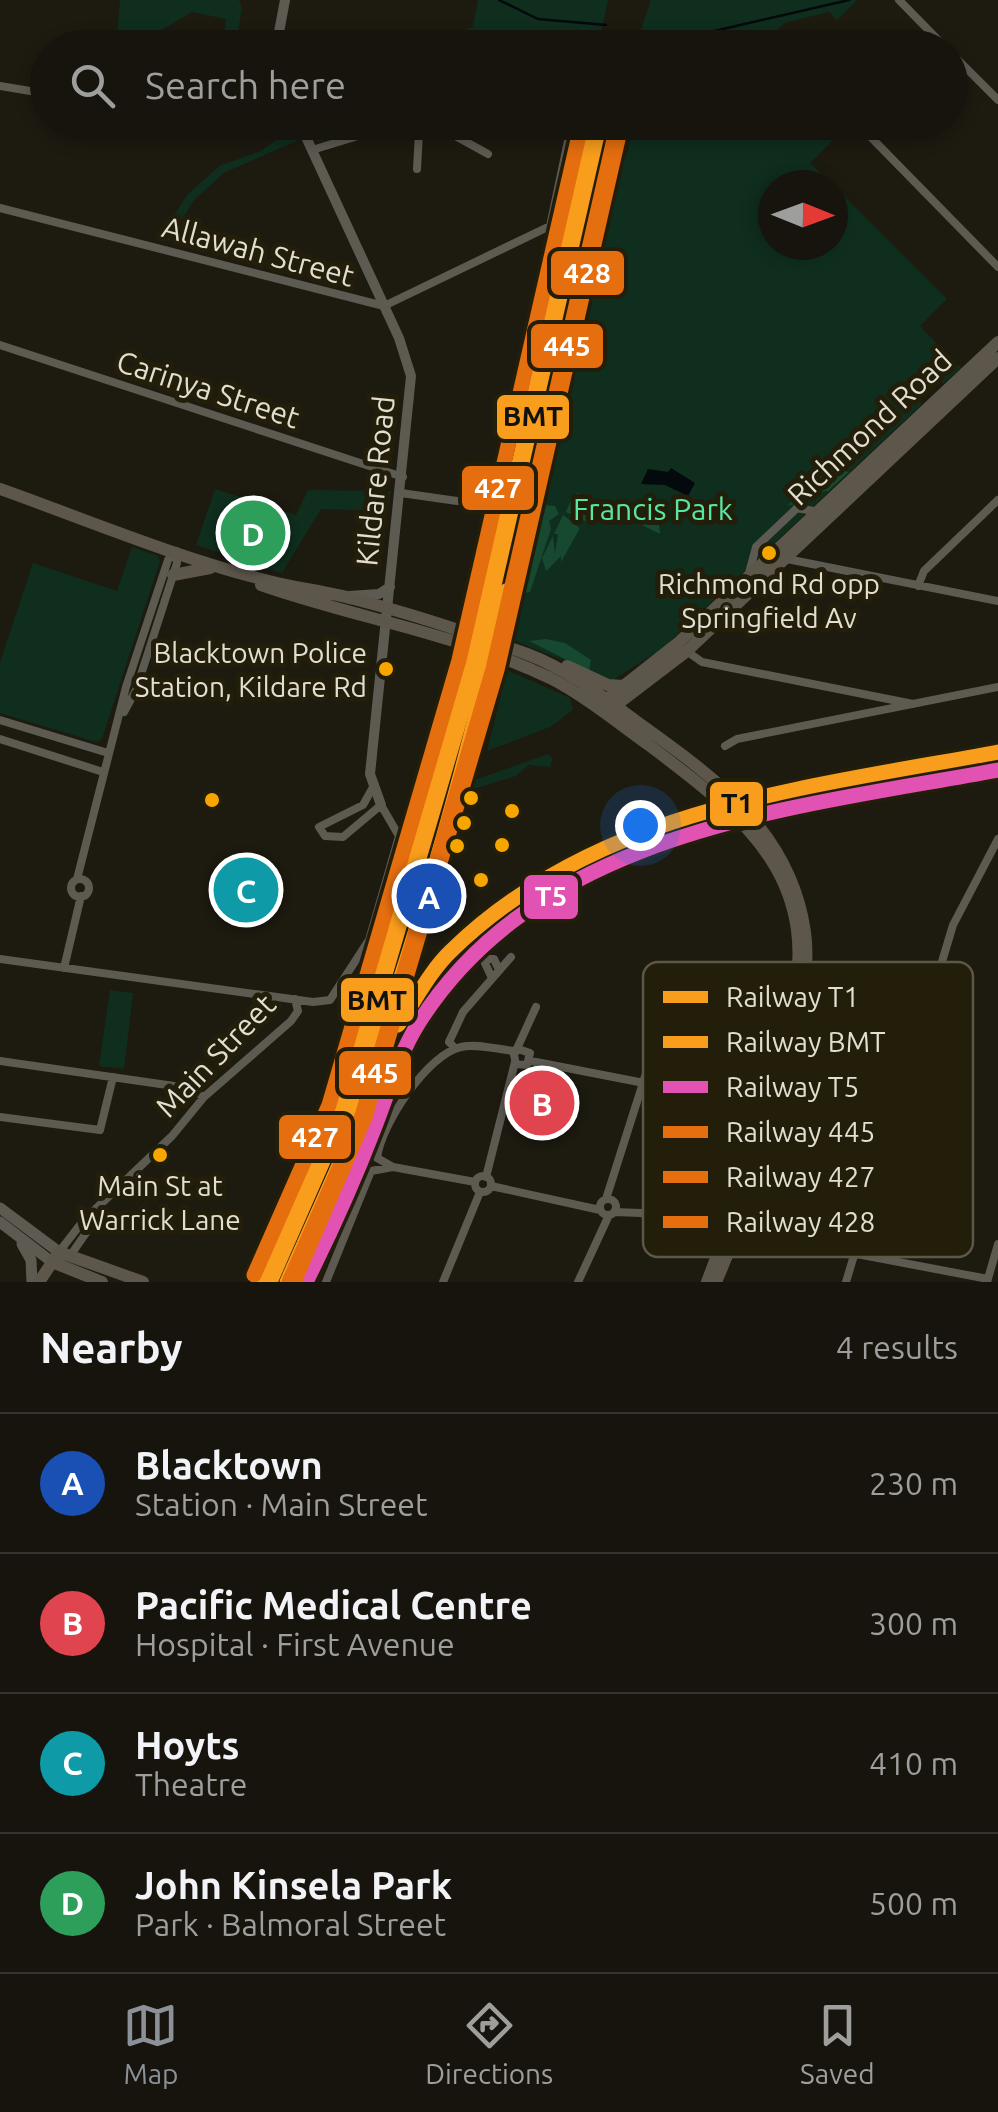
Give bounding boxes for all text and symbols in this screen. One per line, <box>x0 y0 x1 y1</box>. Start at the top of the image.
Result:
search box <box>30 30 968 140</box>
icon: search <box>65 58 120 113</box>
text: Search here <box>145 64 346 106</box>
north arrow <box>758 170 848 260</box>
street label: Allawah Street <box>159 209 358 293</box>
line badge: 428 <box>549 249 626 297</box>
text: 428 <box>563 257 611 288</box>
line badge: 445 <box>529 322 605 370</box>
text: 445 <box>543 330 591 361</box>
street label: Richmond Road <box>780 343 958 512</box>
street label: Carinya Street <box>113 344 304 435</box>
line badge: BMT <box>495 393 571 441</box>
street label: Kildare Road <box>349 394 401 568</box>
text: BMT <box>503 400 563 431</box>
line badge: 427 <box>460 464 536 512</box>
text: 427 <box>474 472 522 503</box>
park label: Francis Park <box>573 492 733 526</box>
pin: D <box>220 496 286 570</box>
marker: Richmond Rd opp Springfield Av <box>759 543 779 563</box>
place label: Richmond Rd opp Springfield Av <box>658 568 880 633</box>
place label: Blacktown Police Station, Kildare Rd <box>135 637 367 702</box>
marker: Blacktown Police Station, Kildare Rd <box>376 659 396 679</box>
line badge: T1 <box>708 780 765 828</box>
text: T1 <box>721 787 753 818</box>
unlabelled marker <box>461 788 481 808</box>
unlabelled marker <box>202 790 222 810</box>
your location <box>615 800 666 851</box>
unlabelled marker <box>502 801 522 821</box>
unlabelled marker <box>454 813 474 833</box>
unlabelled marker <box>492 835 512 855</box>
unlabelled marker <box>447 836 467 856</box>
pin: C <box>214 852 278 928</box>
pin: A <box>396 858 462 934</box>
unlabelled marker <box>471 870 491 890</box>
line badge: T5 <box>522 873 580 921</box>
text: T5 <box>535 880 567 911</box>
legend <box>643 962 973 1257</box>
line badge: BMT <box>339 976 416 1024</box>
text: Railway T1 <box>726 981 859 1012</box>
text: BMT <box>347 984 407 1015</box>
street label: Main Street <box>149 987 282 1123</box>
text: Railway BMT <box>726 1026 886 1057</box>
line badge: 445 <box>337 1049 413 1097</box>
text: 445 <box>351 1057 399 1088</box>
pin: B <box>510 1066 574 1140</box>
text: Railway T5 <box>726 1071 859 1102</box>
line badge: 427 <box>277 1113 353 1161</box>
text: Railway 445 <box>726 1116 875 1147</box>
text: 427 <box>291 1121 339 1152</box>
marker: Main St at Warrick Lane <box>150 1145 170 1165</box>
text: Railway 427 <box>726 1161 875 1192</box>
place label: Main St at Warrick Lane <box>79 1170 241 1235</box>
text: Railway 428 <box>726 1206 875 1237</box>
text: Nearby <box>40 1324 183 1371</box>
text: 4 results <box>836 1329 958 1365</box>
text: Blacktown <box>135 1444 323 1486</box>
text: A <box>61 1465 84 1501</box>
text: 230 m <box>869 1465 958 1501</box>
text: Station · Main Street <box>135 1486 428 1522</box>
text: Pacific Medical Centre <box>135 1584 532 1626</box>
text: B <box>62 1605 83 1641</box>
text: 300 m <box>869 1605 958 1641</box>
text: Hospital · First Avenue <box>135 1626 455 1662</box>
text: Hoyts <box>135 1724 240 1766</box>
text: C <box>62 1745 83 1781</box>
text: 410 m <box>869 1745 958 1781</box>
text: Theatre <box>135 1766 248 1802</box>
text: John Kinsela Park <box>135 1864 452 1906</box>
text: D <box>61 1885 84 1921</box>
text: 500 m <box>869 1885 958 1921</box>
text: Park · Balmoral Street <box>135 1906 446 1942</box>
tab: Map <box>123 1998 179 2089</box>
tab: Directions <box>425 1998 553 2089</box>
tab: Saved <box>800 1998 875 2089</box>

